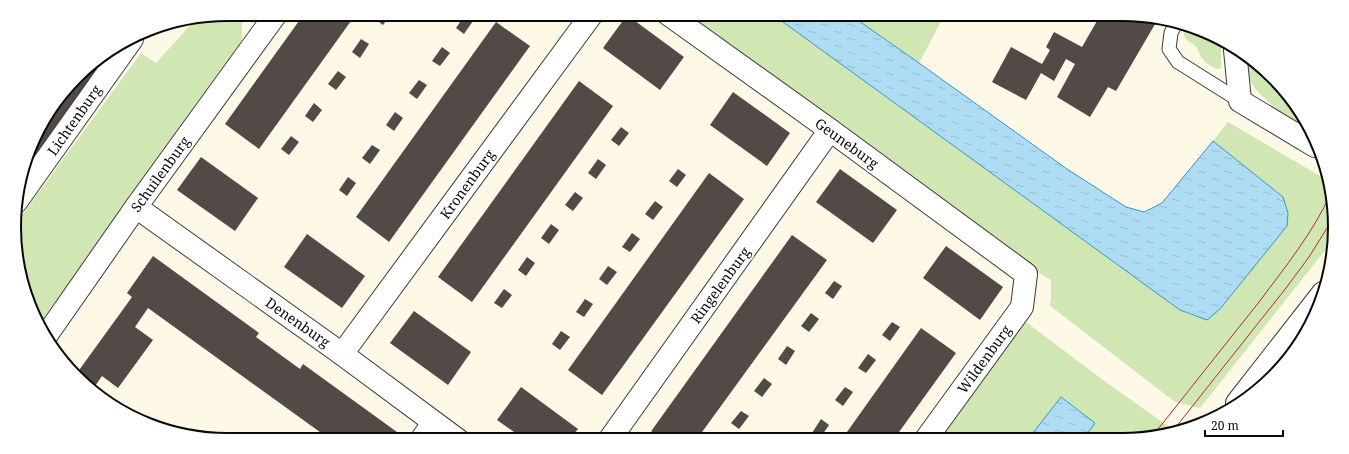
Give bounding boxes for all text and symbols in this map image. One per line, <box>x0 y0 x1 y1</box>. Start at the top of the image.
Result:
street label: Lichtenburg <box>43 81 106 159</box>
street label: Geuneburg <box>811 113 883 173</box>
street label: Schuilenburg <box>126 132 194 216</box>
street label: Kronenburg <box>435 145 499 223</box>
street label: Ringelenburg <box>686 243 754 327</box>
street label: Denenburg <box>262 293 334 352</box>
street label: Wildenburg <box>953 321 1016 397</box>
scale bar <box>1205 412 1283 438</box>
text: 20 m <box>1211 417 1239 434</box>

